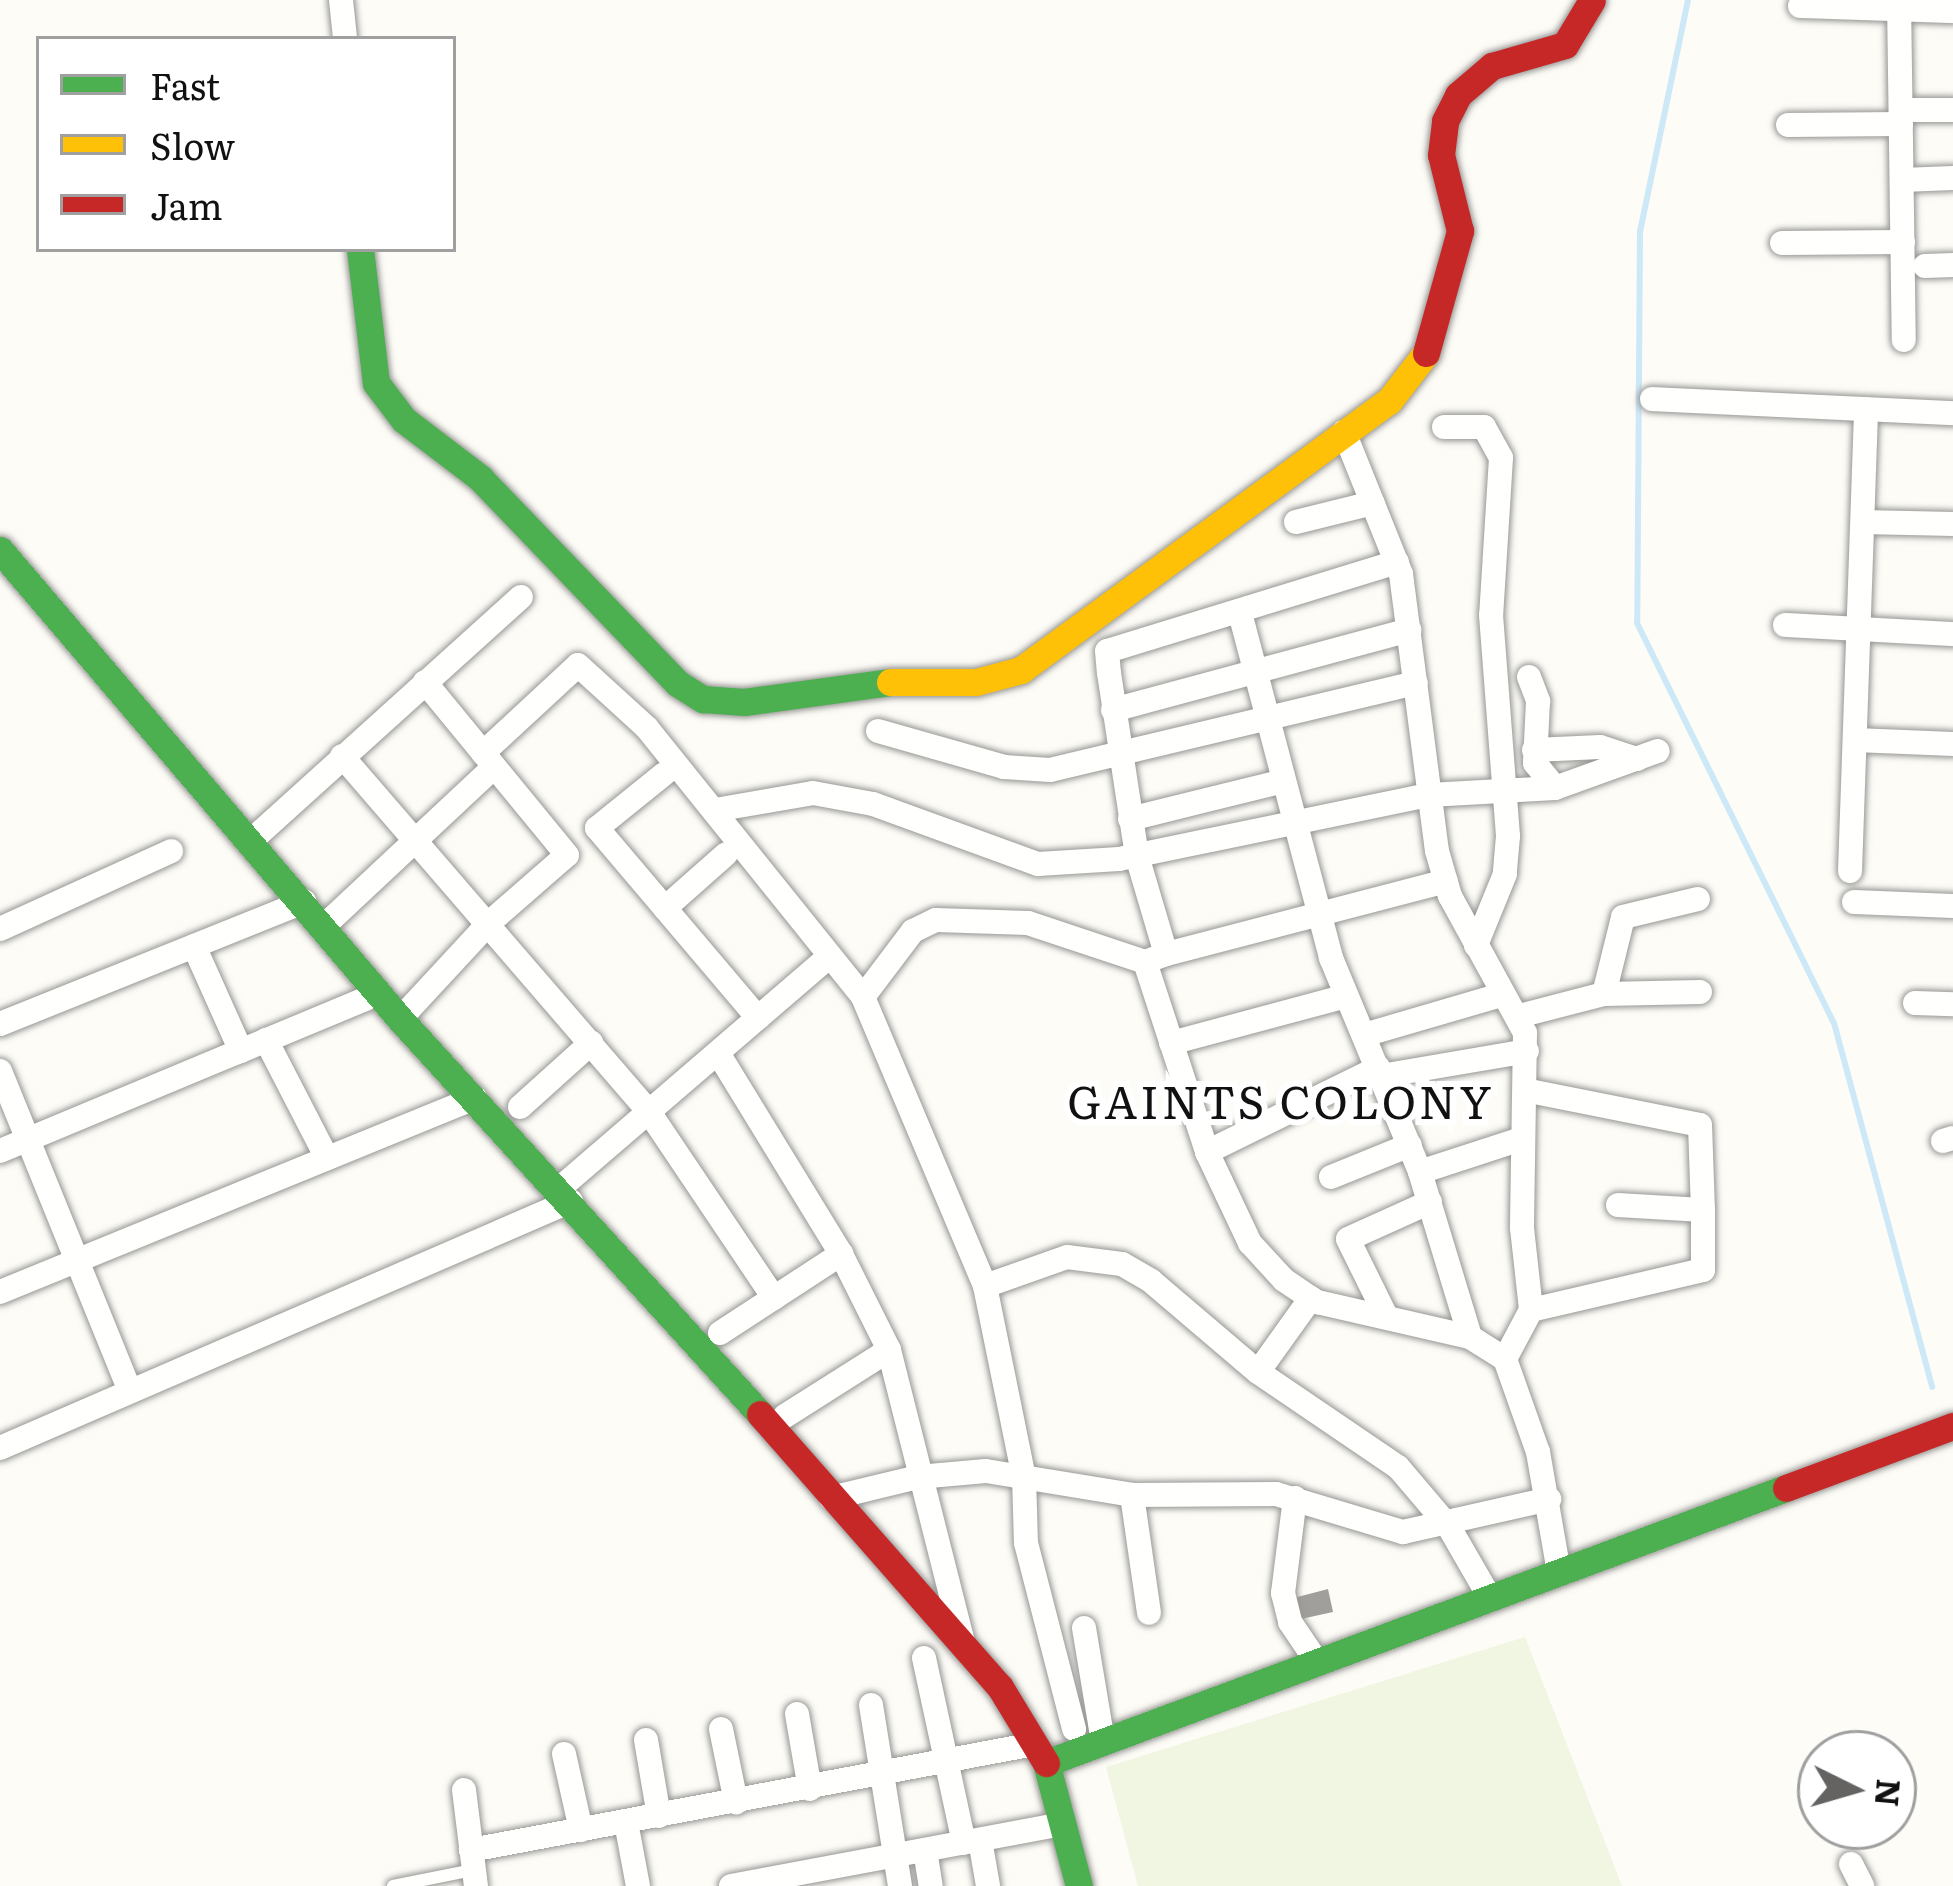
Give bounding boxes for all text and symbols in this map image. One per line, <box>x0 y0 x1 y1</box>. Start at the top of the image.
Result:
legend <box>36 36 456 252</box>
text: Fast <box>150 58 220 111</box>
text: Slow <box>150 118 235 171</box>
text: Jam <box>150 178 223 231</box>
district label: GAINTS COLONY <box>1067 1073 1495 1127</box>
north arrow <box>1797 1730 1917 1850</box>
text: N <box>1865 1777 1916 1809</box>

